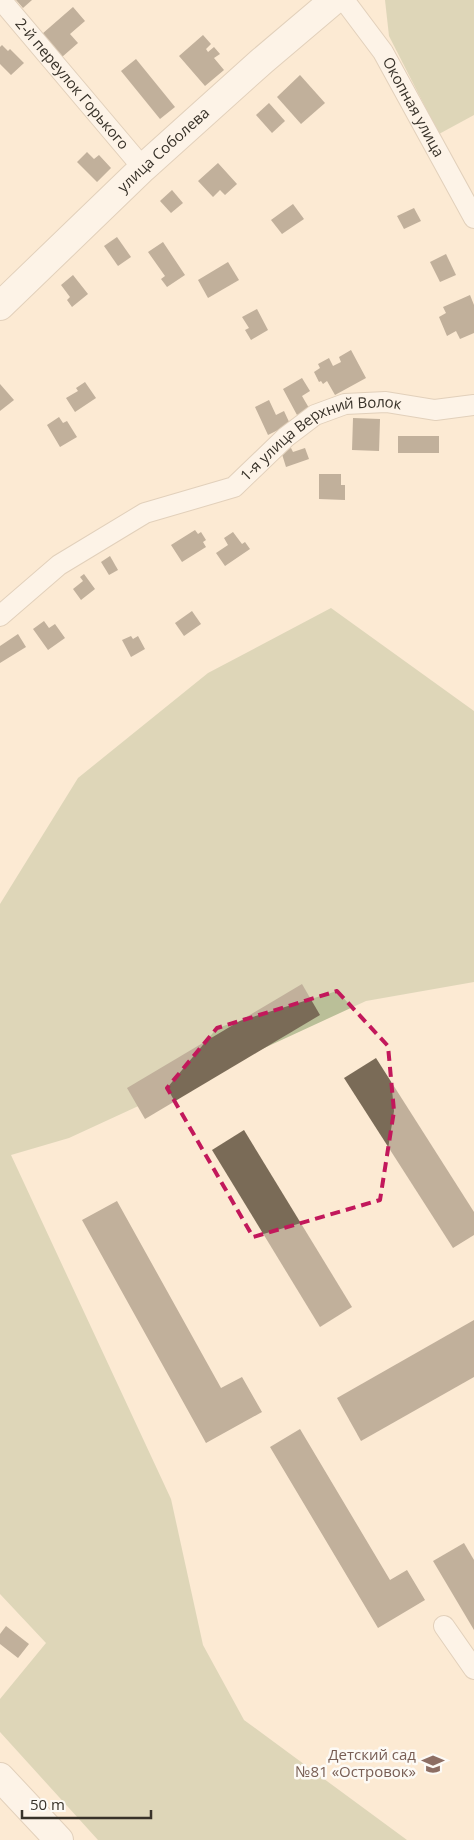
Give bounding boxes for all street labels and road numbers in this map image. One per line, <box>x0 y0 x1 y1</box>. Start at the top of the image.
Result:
street label: 2-й переулок Горького <box>11 13 134 153</box>
street label: Окопная улица <box>379 53 450 160</box>
street label: улица Соболева <box>113 102 213 196</box>
street label: 1-я улица Верхний Волок <box>235 391 403 485</box>

